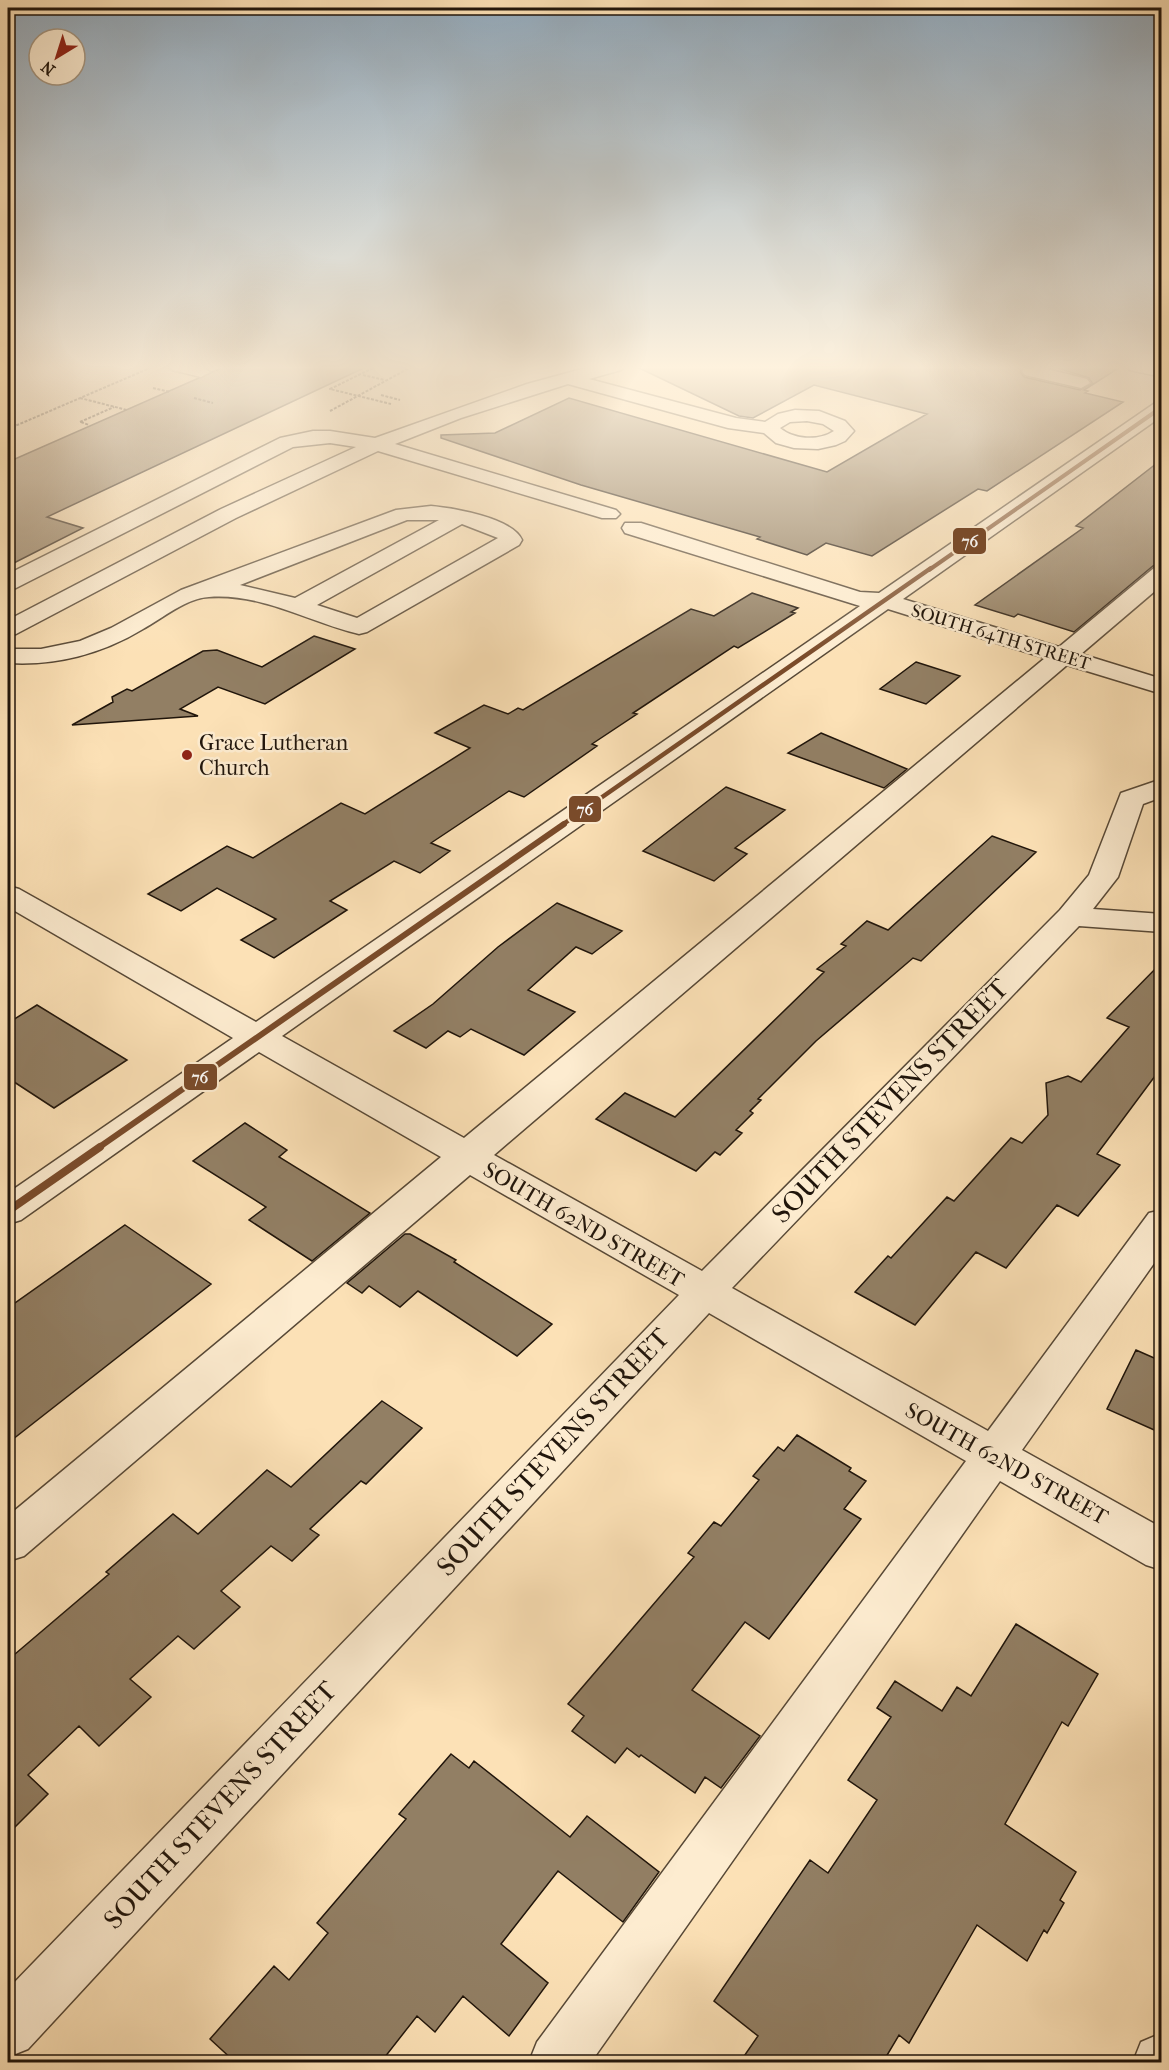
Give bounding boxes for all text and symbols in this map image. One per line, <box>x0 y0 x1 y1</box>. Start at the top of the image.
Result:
north arrow <box>27 27 87 87</box>
text: N <box>37 57 59 80</box>
line badge: 76 <box>952 527 987 555</box>
text: 76 <box>961 532 979 551</box>
street label: SOUTH 64TH STREET <box>909 600 1094 675</box>
place label: Grace Lutheran Church <box>199 730 349 781</box>
marker: Grace Lutheran Church <box>180 748 194 762</box>
line badge: 76 <box>568 795 602 823</box>
text: 76 <box>576 800 594 819</box>
street label: SOUTH STEVENS STREET <box>765 972 1016 1230</box>
line badge: 76 <box>183 1063 218 1091</box>
text: 76 <box>191 1068 209 1087</box>
street label: SOUTH 62ND STREET <box>478 1157 690 1294</box>
street label: SOUTH STEVENS STREET <box>430 1321 677 1582</box>
street label: SOUTH 62ND STREET <box>901 1397 1113 1531</box>
street label: SOUTH STEVENS STREET <box>97 1674 344 1935</box>

